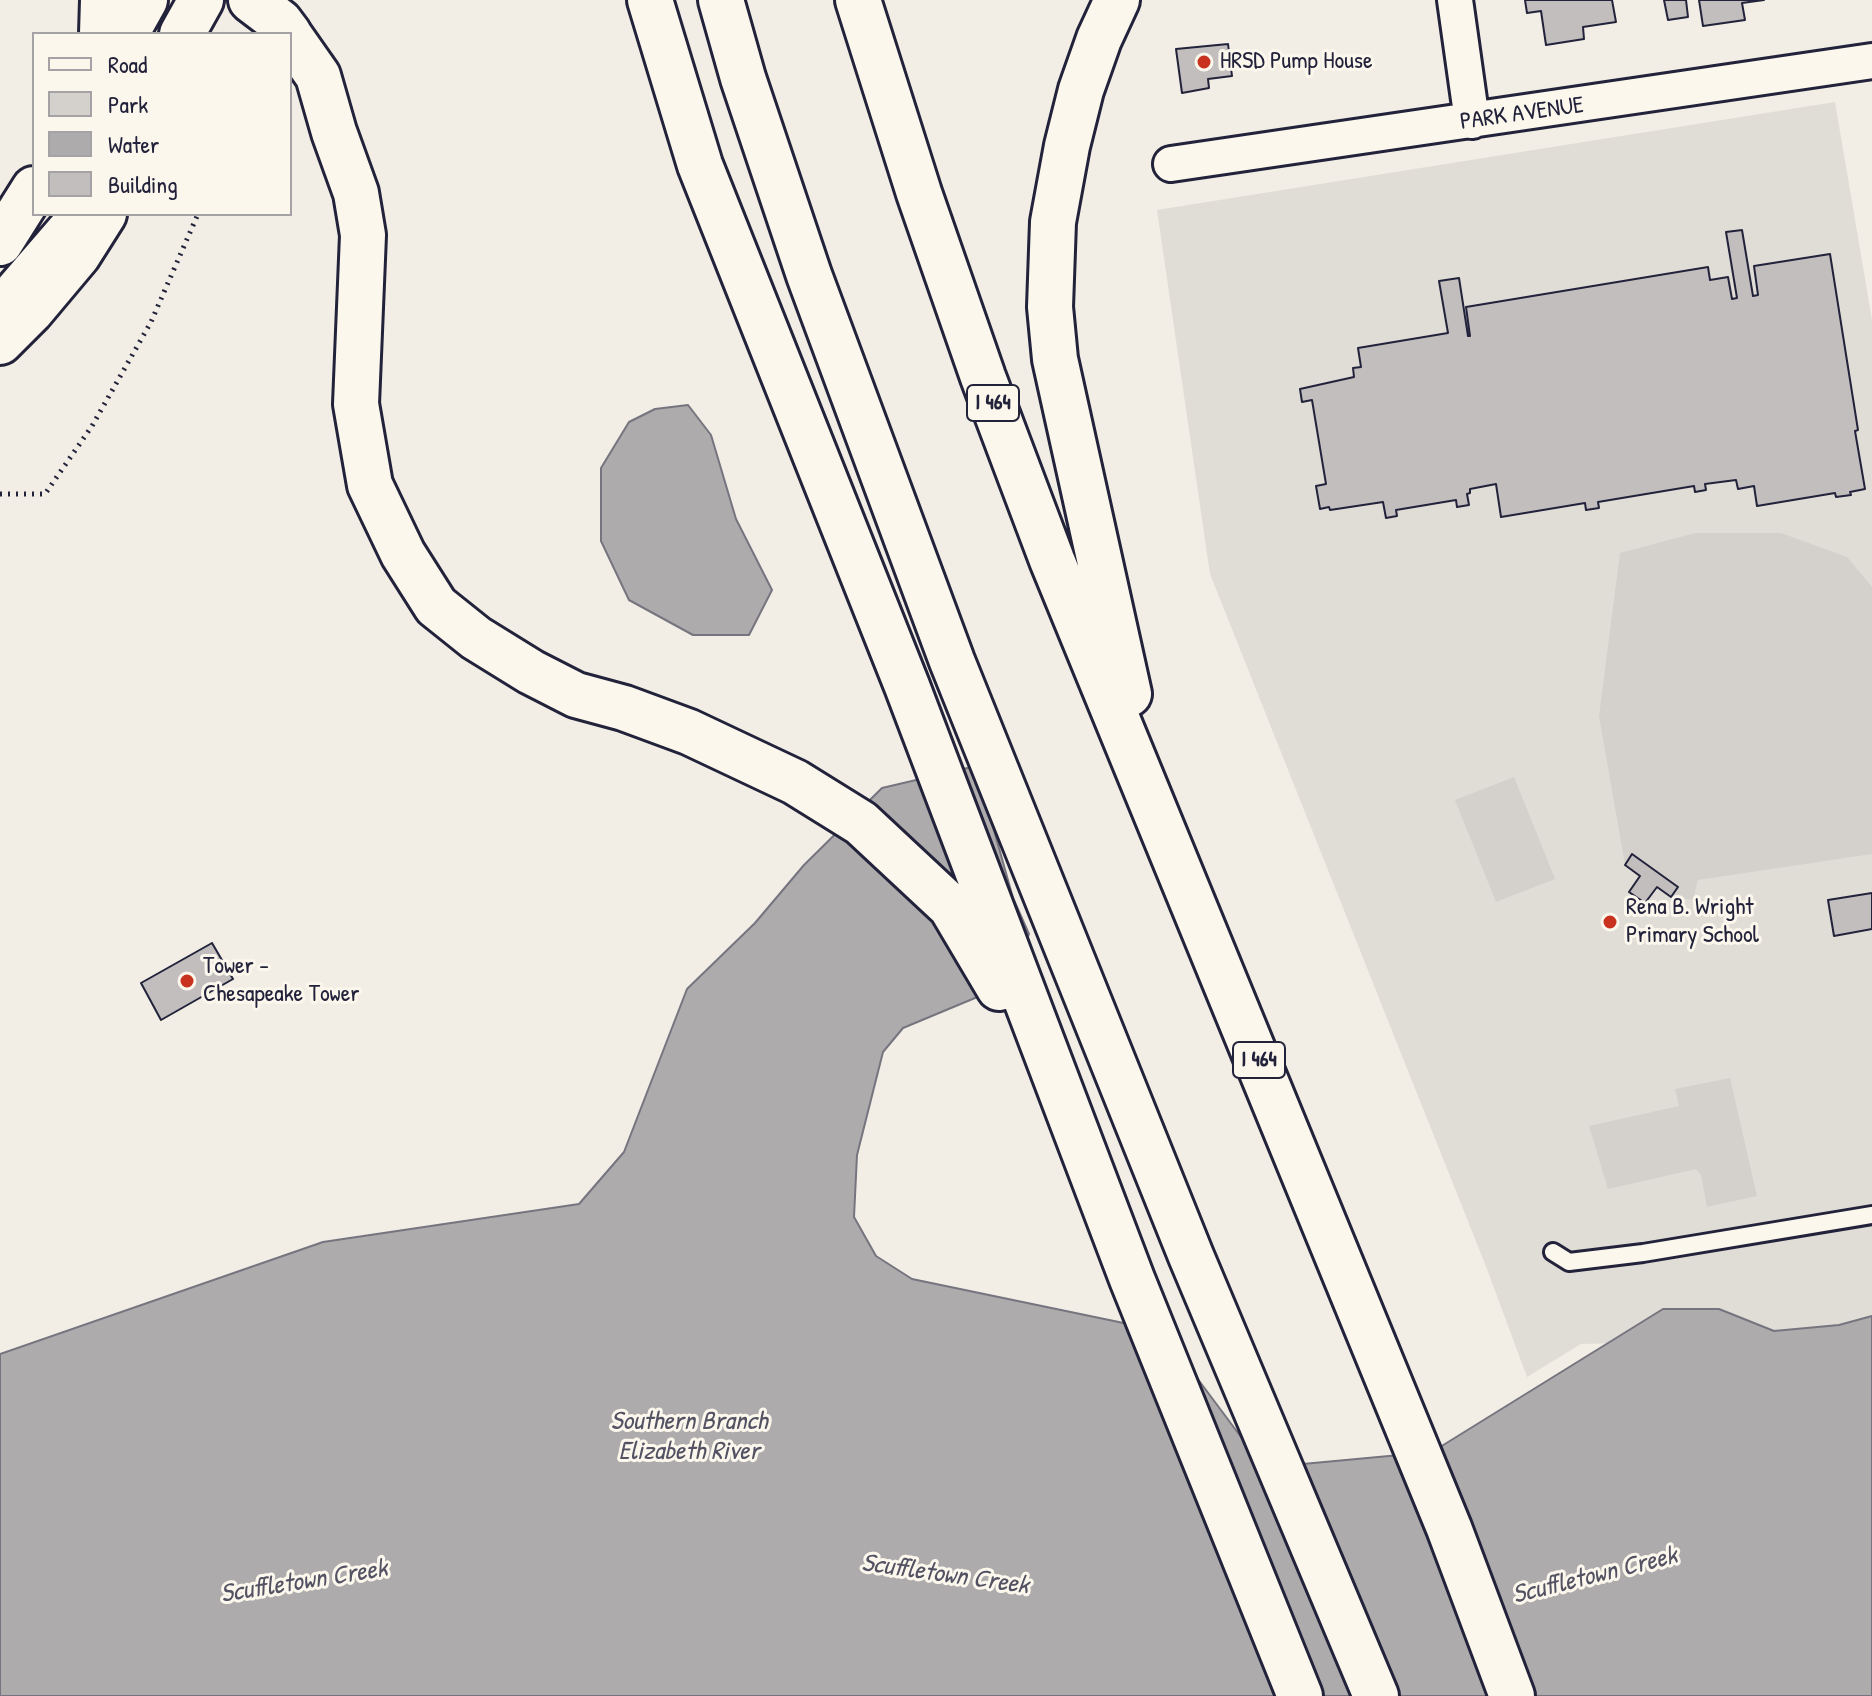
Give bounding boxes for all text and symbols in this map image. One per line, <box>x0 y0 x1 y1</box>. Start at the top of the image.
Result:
legend <box>32 32 292 216</box>
text: Road <box>108 48 147 80</box>
place label: HRSD Pump House <box>1220 48 1373 76</box>
marker: HRSD Pump House <box>1195 53 1213 71</box>
text: Park <box>108 88 148 120</box>
street label: PARK AVENUE <box>1458 91 1586 137</box>
text: Water <box>108 128 159 160</box>
text: Building <box>108 168 178 200</box>
road number: I 464 <box>967 385 1019 421</box>
place label: Rena B. Wright Primary School <box>1626 894 1759 950</box>
marker: Rena B. Wright Primary School <box>1601 913 1619 931</box>
place label: Tower - Chesapeake Tower <box>203 953 360 1009</box>
marker: Tower - Chesapeake Tower <box>178 972 196 990</box>
road number: I 464 <box>1233 1042 1285 1078</box>
water label: Southern Branch Elizabeth River <box>611 1406 767 1468</box>
water label: Scuffletown Creek <box>1510 1541 1680 1611</box>
water label: Scuffletown Creek <box>860 1548 1030 1602</box>
water label: Scuffletown Creek <box>218 1553 390 1611</box>

